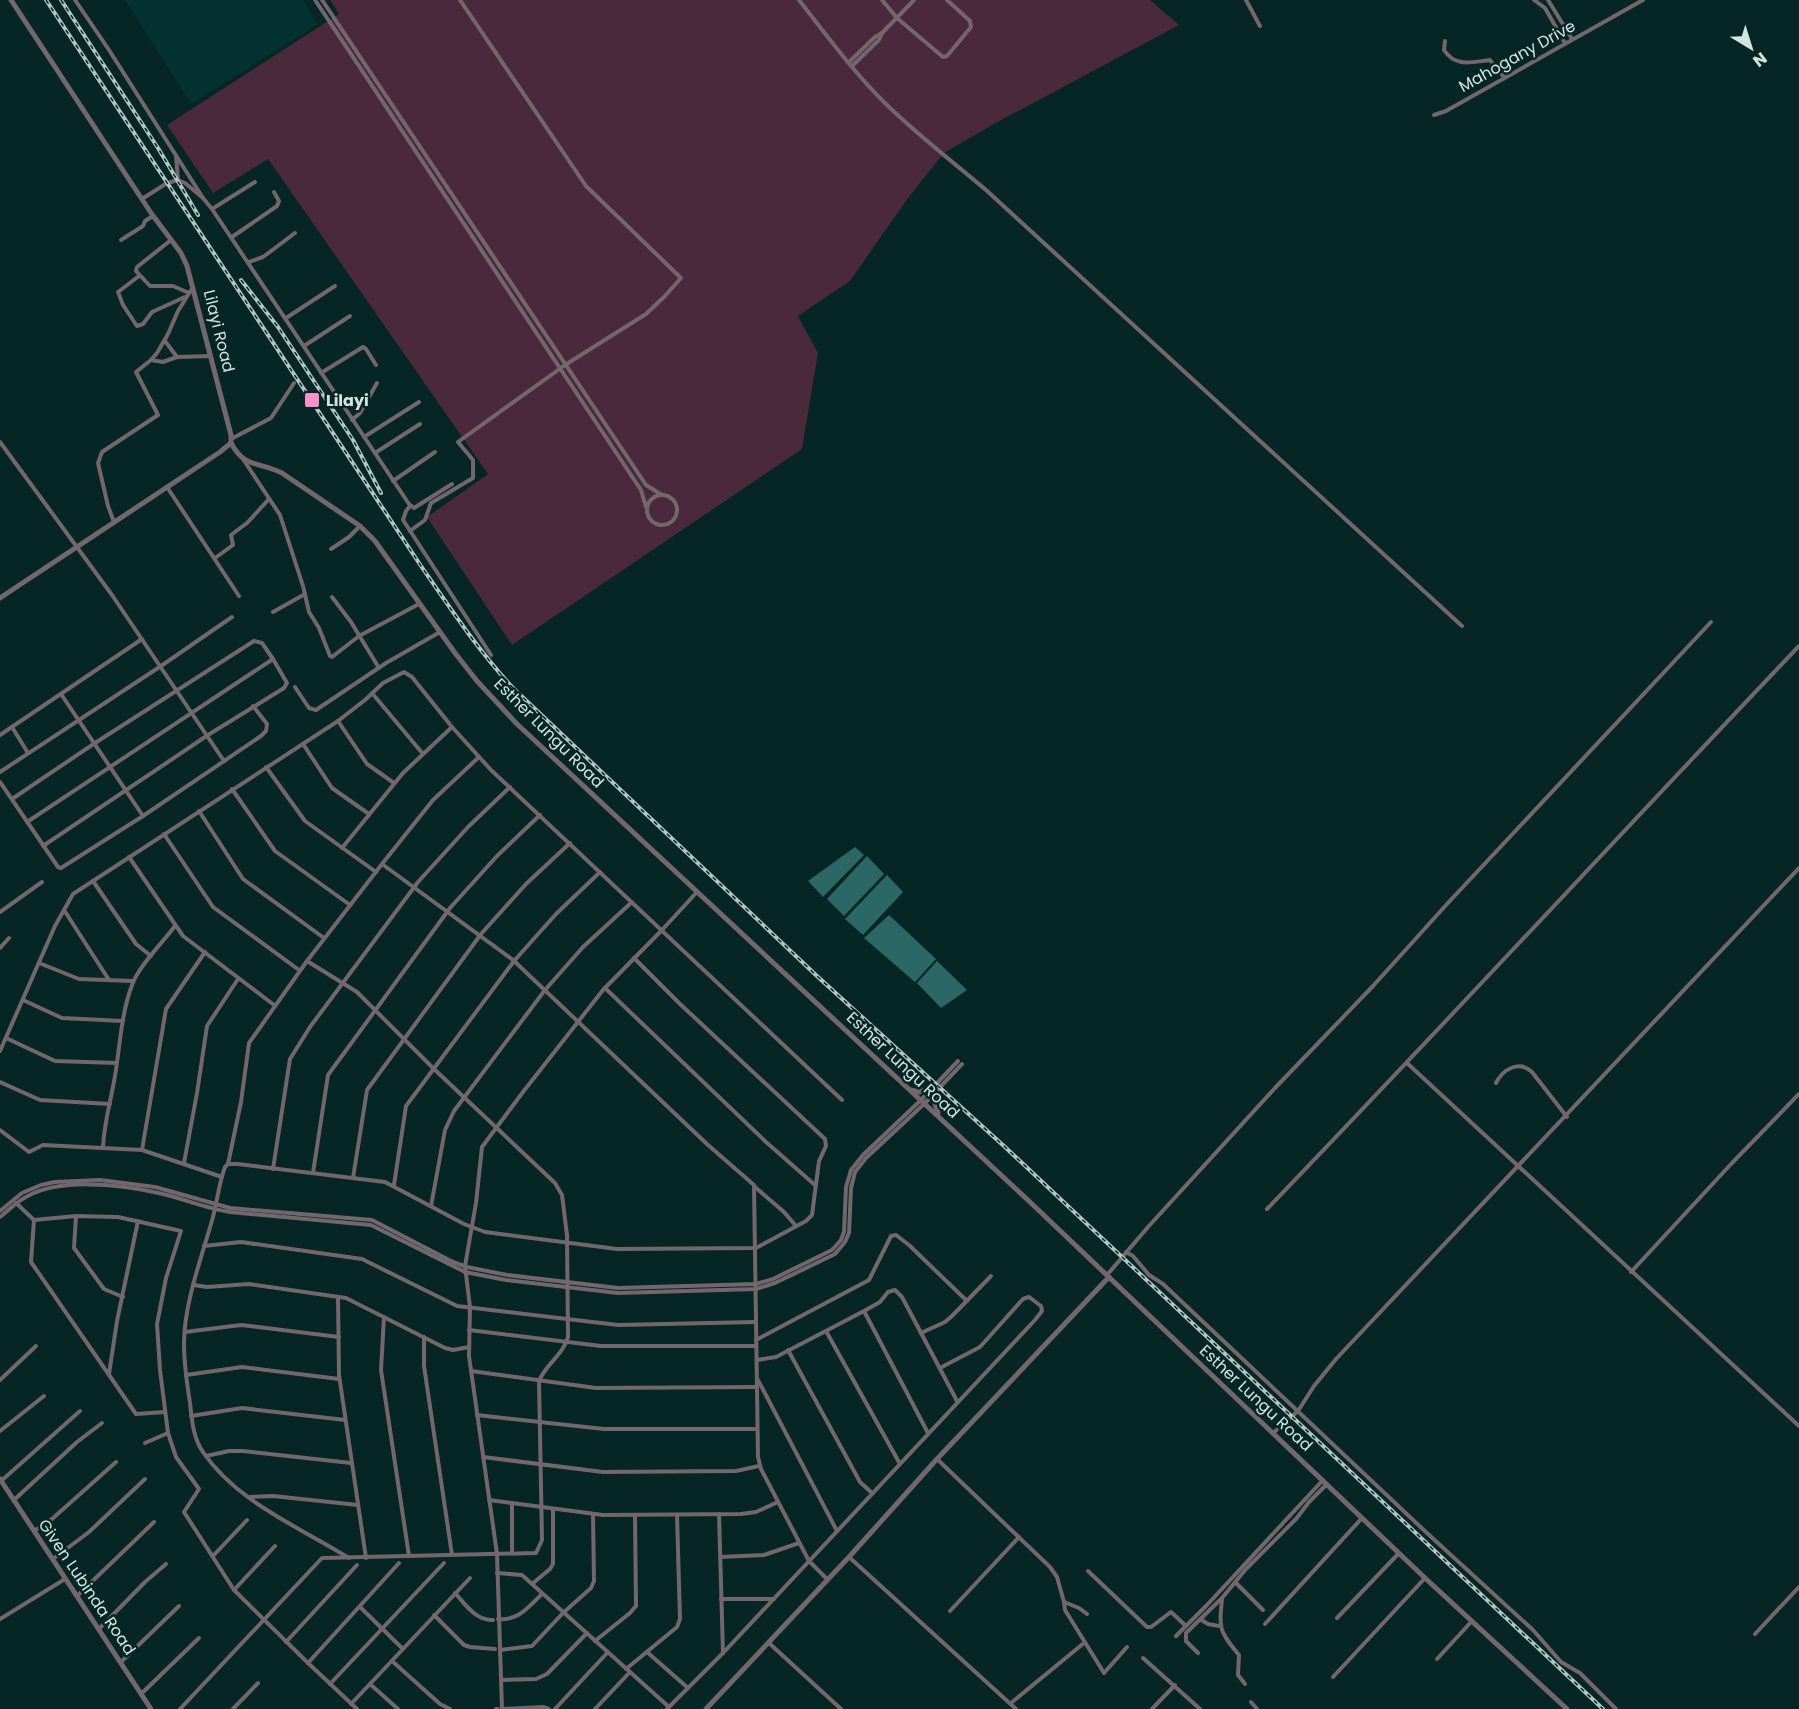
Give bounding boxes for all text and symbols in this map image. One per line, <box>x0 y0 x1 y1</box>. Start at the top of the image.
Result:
street label: Mahogany Drive <box>1454 14 1580 98</box>
north arrow <box>1721 18 1781 78</box>
text: N <box>1748 47 1772 72</box>
street label: Lilayi Road <box>198 287 240 375</box>
place label: Lilayi <box>326 389 369 412</box>
marker: Lilayi <box>303 391 321 409</box>
street label: Esther Lungu Road <box>489 673 609 793</box>
street label: Esther Lungu Road <box>841 1006 965 1124</box>
street label: Esther Lungu Road <box>1194 1339 1318 1457</box>
street label: Given Lubinda Road <box>33 1514 141 1660</box>

